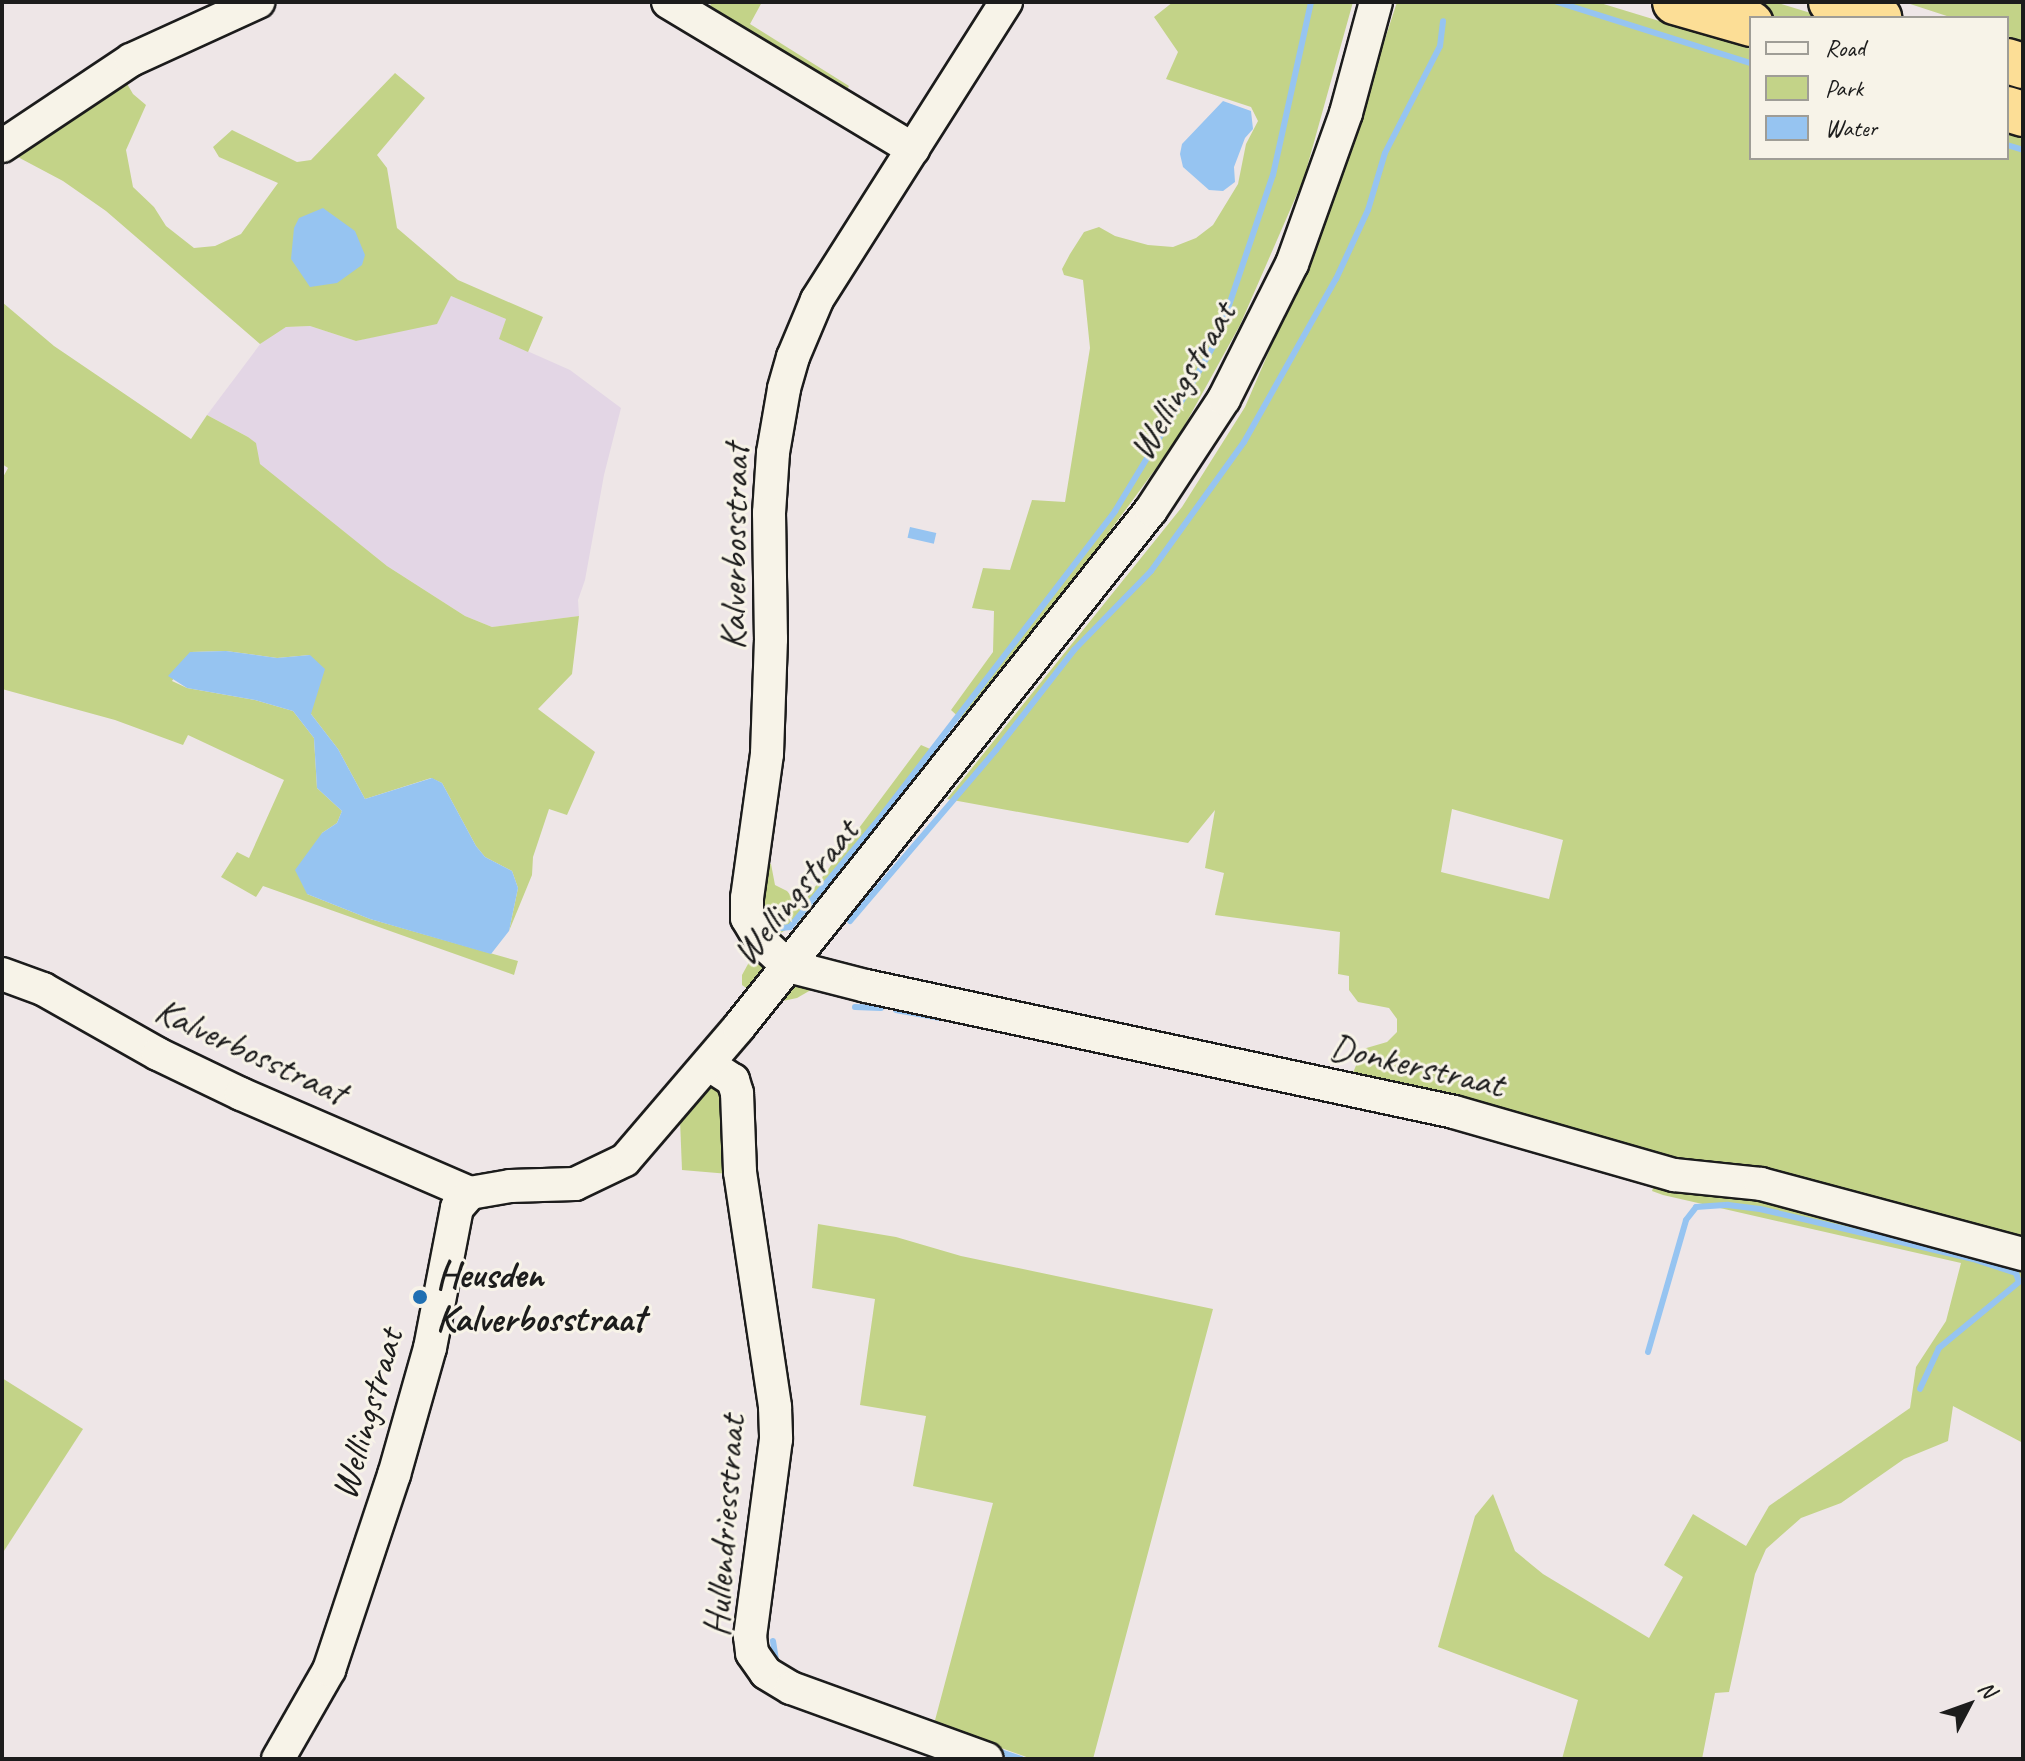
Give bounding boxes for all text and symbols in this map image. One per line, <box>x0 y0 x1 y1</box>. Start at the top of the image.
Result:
legend <box>1749 16 2009 160</box>
text: Road <box>1825 33 1865 63</box>
text: Park <box>1825 73 1863 103</box>
text: Water <box>1825 113 1877 143</box>
street label: Wellingstraat <box>1119 294 1245 468</box>
street label: Kalverbosstraat <box>709 444 759 650</box>
street label: Wellingstraat <box>722 810 868 974</box>
street label: Kalverbosstraat <box>148 987 354 1115</box>
street label: Donkerstraat <box>1326 1023 1508 1107</box>
place label: Heusden Kalverbosstraat <box>436 1252 645 1342</box>
marker: Heusden Kalverbosstraat <box>411 1288 429 1306</box>
street label: Wellingstraat <box>321 1324 413 1504</box>
street label: Hullendriesstraat <box>694 1414 754 1638</box>
north arrow <box>1929 1665 2009 1745</box>
text: N <box>1972 1675 2002 1704</box>

